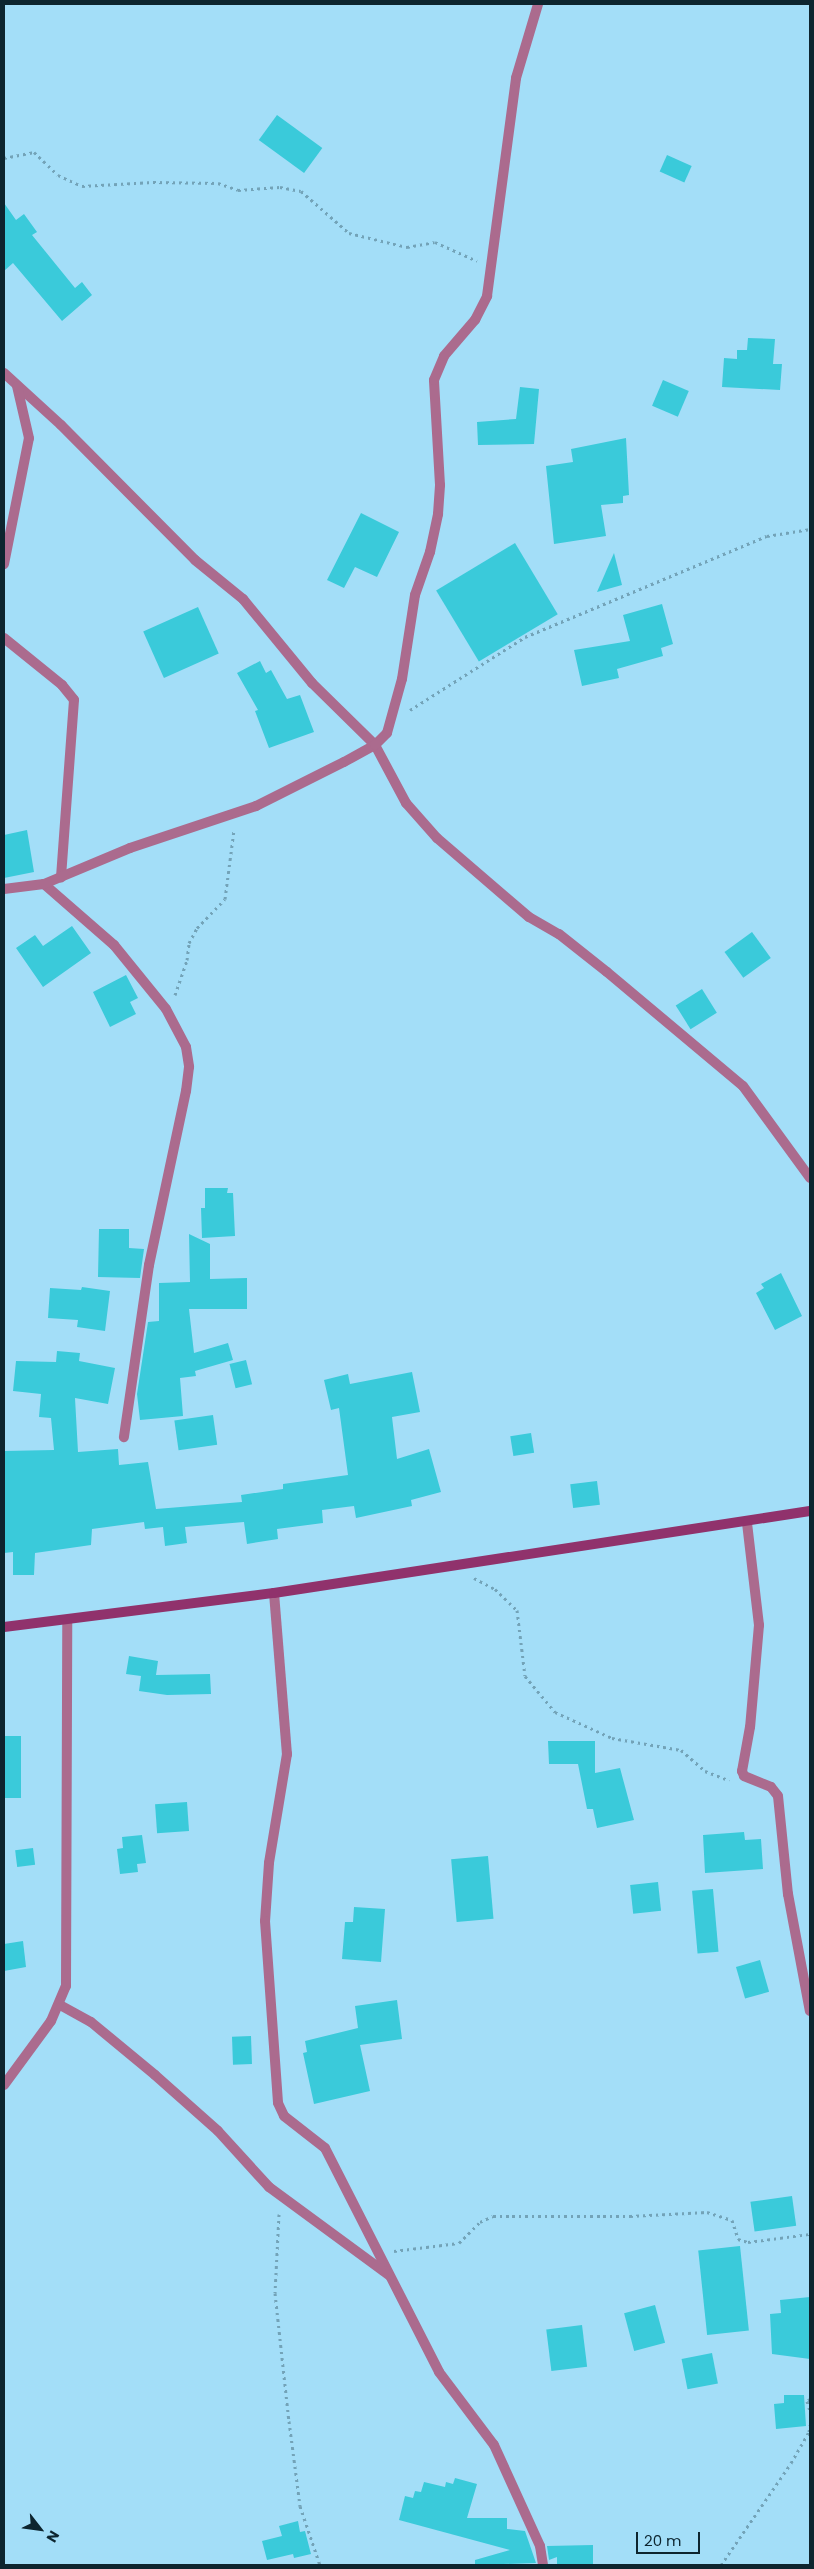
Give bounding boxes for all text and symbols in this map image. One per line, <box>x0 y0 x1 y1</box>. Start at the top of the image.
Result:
north arrow <box>15 2504 65 2554</box>
scale bar <box>639 2522 703 2554</box>
text: N <box>42 2527 64 2546</box>
text: 20 m <box>644 2530 682 2551</box>

